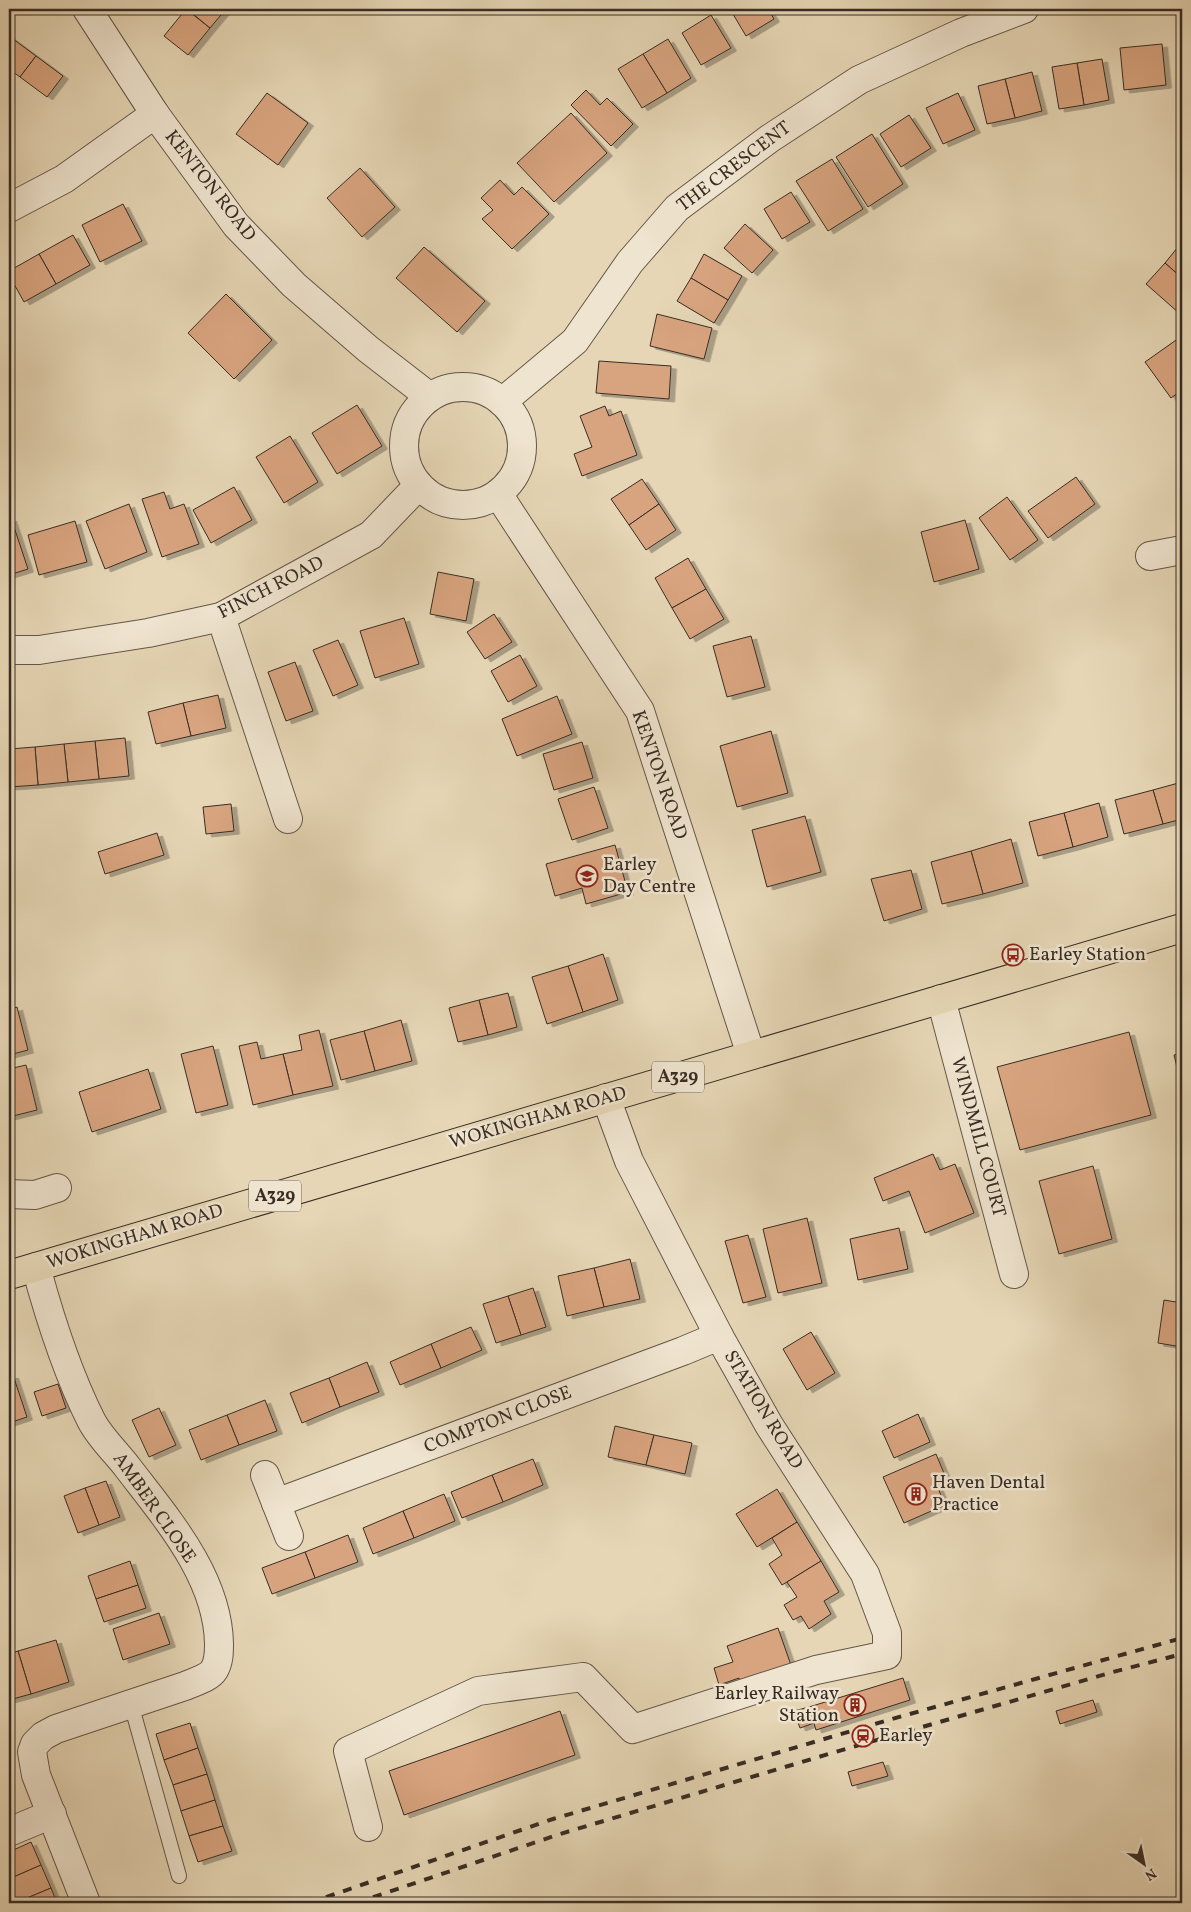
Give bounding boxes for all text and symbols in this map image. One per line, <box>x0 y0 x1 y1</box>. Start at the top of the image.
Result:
street label: THE CRESCENT <box>672 116 796 218</box>
street label: KENTON ROAD <box>158 125 262 247</box>
street label: FINCH ROAD <box>214 550 329 626</box>
street label: KENTON ROAD <box>625 707 693 843</box>
place label: Earley Day Centre <box>603 852 696 900</box>
school or university icon: Earley Day Centre <box>575 864 599 888</box>
place label: Earley Station <box>1029 942 1146 968</box>
bus stop icon: Earley Station <box>1001 943 1025 967</box>
street label: WINDMILL COURT <box>944 1054 1012 1220</box>
road number: A329 <box>652 1062 704 1092</box>
street label: WOKINGHAM ROAD <box>446 1080 630 1156</box>
road number: A329 <box>249 1180 301 1212</box>
street label: WOKINGHAM ROAD <box>44 1198 227 1276</box>
street label: STATION ROAD <box>717 1346 809 1474</box>
street label: COMPTON CLOSE <box>420 1380 576 1460</box>
street label: AMBER CLOSE <box>106 1447 202 1569</box>
place label: Haven Dental Practice <box>932 1470 1046 1518</box>
building icon: Haven Dental Practice <box>904 1482 928 1506</box>
place label: Earley Railway Station <box>714 1681 839 1729</box>
building icon: Earley Railway Station <box>843 1693 867 1717</box>
place label: Earley <box>879 1723 933 1749</box>
station icon: Earley <box>851 1724 875 1748</box>
north arrow <box>1118 1840 1168 1890</box>
text: N <box>1141 1863 1160 1884</box>

